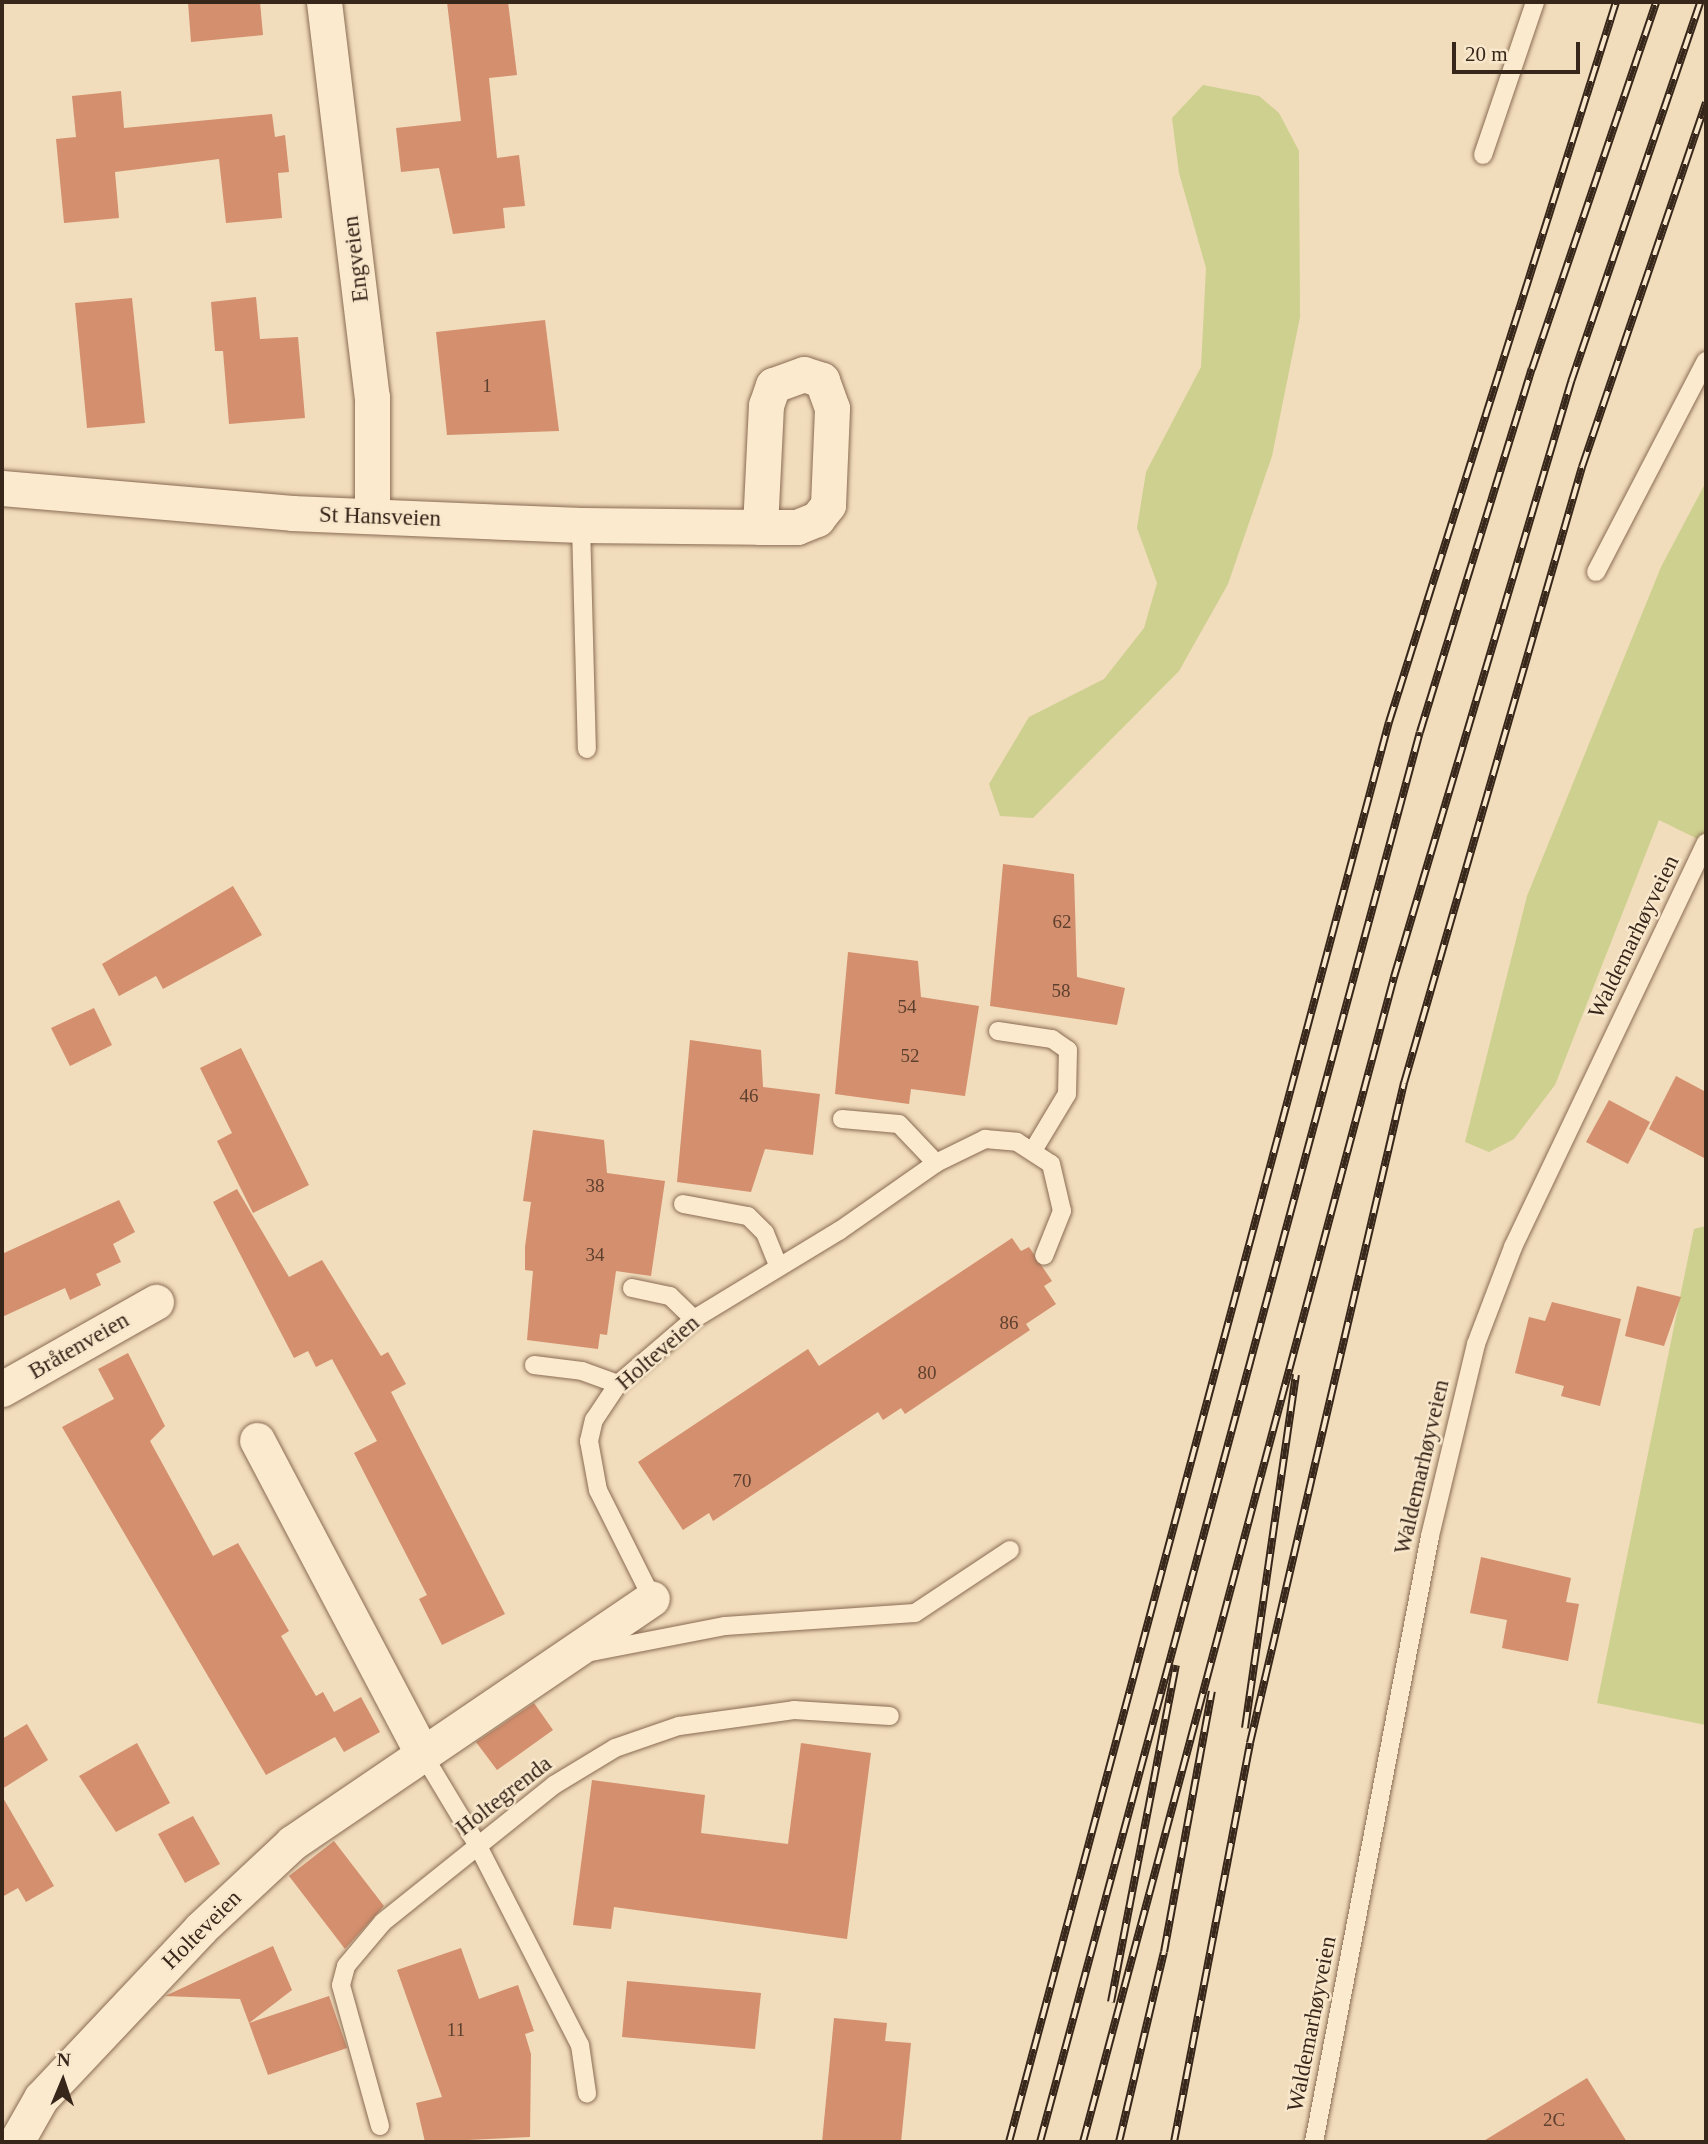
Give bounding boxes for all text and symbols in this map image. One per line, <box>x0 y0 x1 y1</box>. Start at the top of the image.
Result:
scale bar <box>1456 28 1584 72</box>
text: 20 m <box>1465 42 1508 66</box>
street label: Engveien <box>337 214 375 304</box>
house number: 1 <box>482 375 492 397</box>
street label: St Hansveien <box>319 501 441 533</box>
street label: Waldemarhøyveien <box>1583 851 1685 1023</box>
house number: 62 <box>1052 911 1072 933</box>
house number: 58 <box>1052 980 1070 1002</box>
house number: 54 <box>898 996 917 1018</box>
house number: 52 <box>900 1045 920 1067</box>
house number: 46 <box>740 1085 758 1107</box>
house number: 38 <box>586 1175 604 1197</box>
house number: 34 <box>586 1244 604 1266</box>
street label: Bråtenveien <box>24 1306 134 1386</box>
street label: Holteveien <box>611 1309 705 1397</box>
house number: 86 <box>1000 1312 1018 1334</box>
house number: 80 <box>917 1362 936 1384</box>
street label: Waldemarhøyveien <box>1389 1377 1455 1557</box>
house number: 70 <box>732 1470 752 1492</box>
street label: Holtegrenda <box>451 1750 557 1842</box>
street label: Holteveien <box>157 1885 247 1975</box>
street label: Waldemarhøyveien <box>1281 1934 1343 2114</box>
house number: 11 <box>447 2019 465 2041</box>
north arrow <box>28 2046 98 2116</box>
text: N <box>57 2049 71 2070</box>
house number: 2C <box>1543 2109 1565 2131</box>

